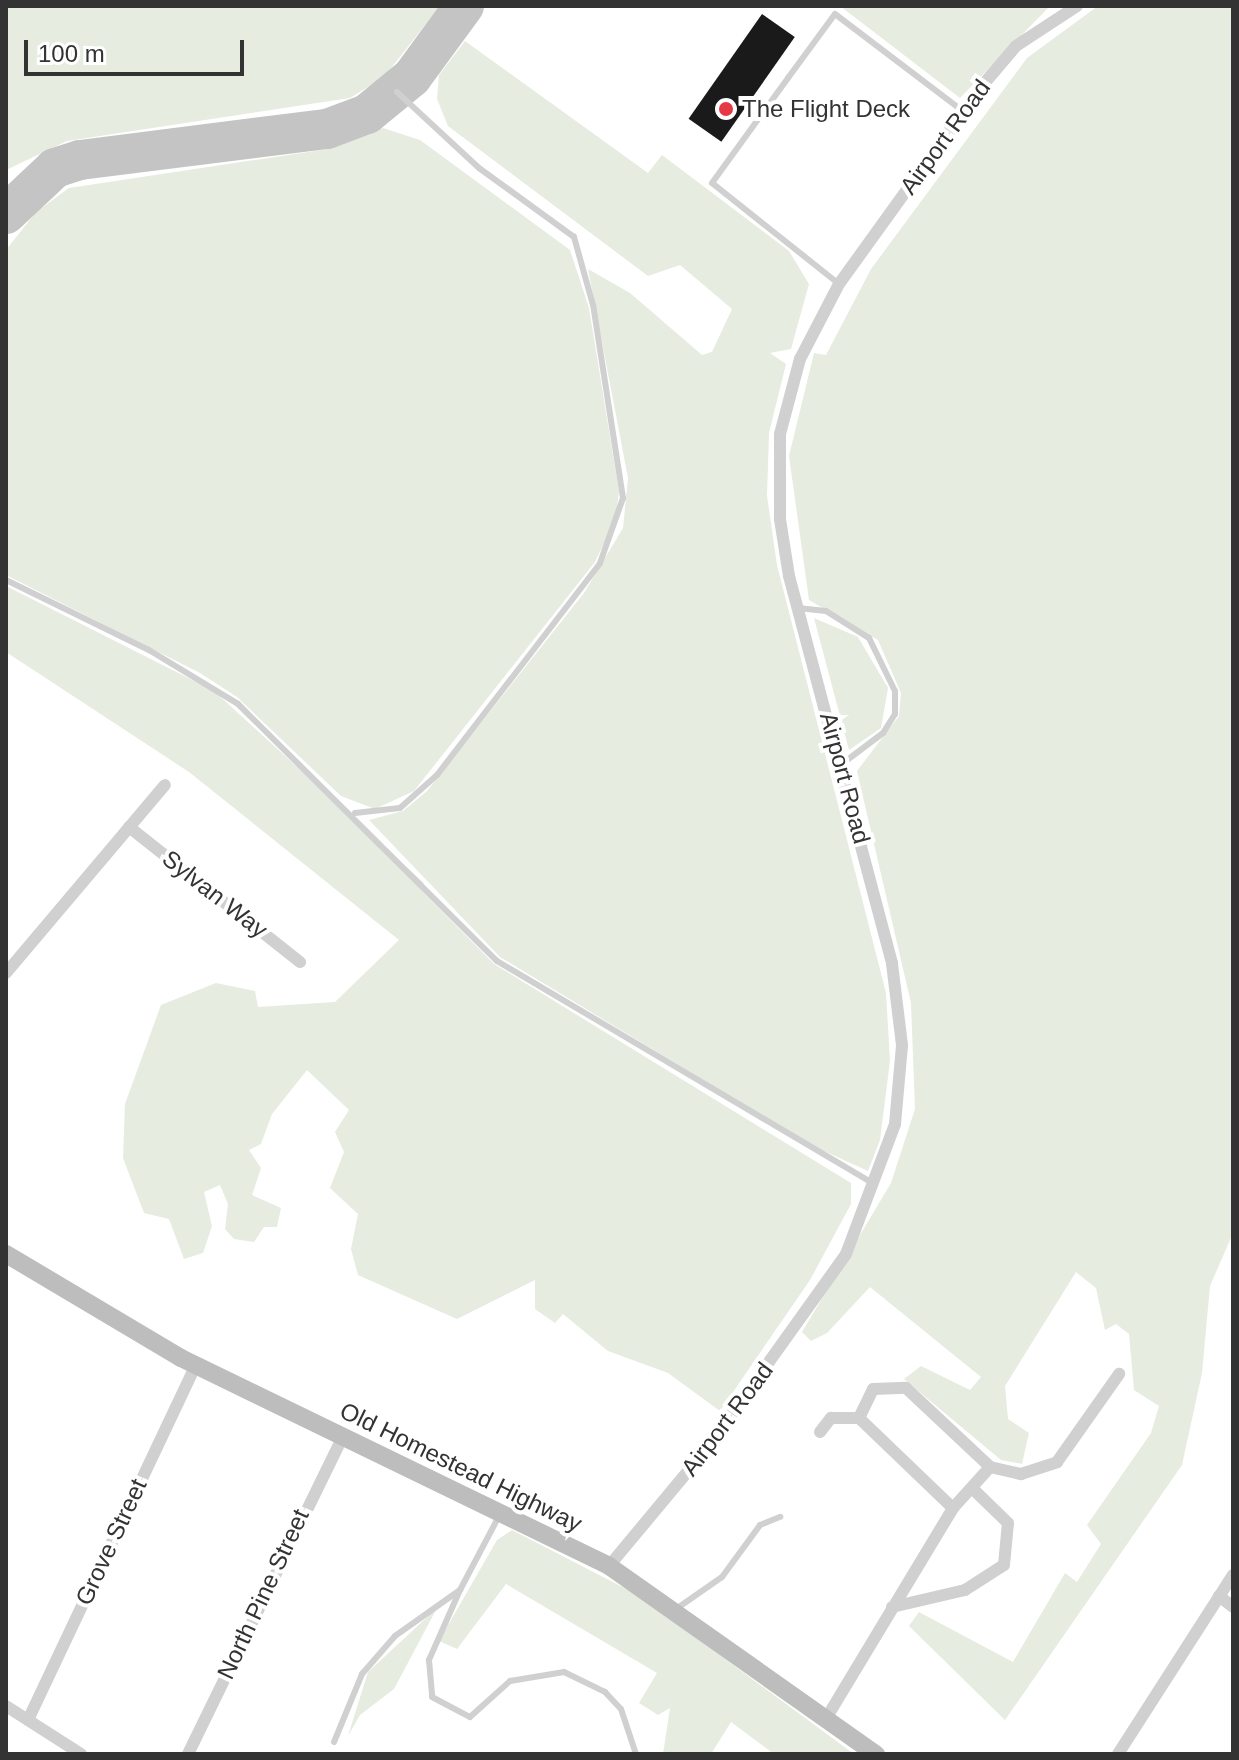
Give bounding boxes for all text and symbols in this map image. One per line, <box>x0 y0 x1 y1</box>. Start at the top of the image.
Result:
scale bar <box>28 24 248 74</box>
text: 100 m <box>38 40 105 67</box>
street label: Airport Road <box>894 74 996 200</box>
place label: The Flight Deck <box>742 95 910 123</box>
marker: The Flight Deck <box>717 100 735 118</box>
street label: Airport Road <box>814 709 876 847</box>
street label: Sylvan Way <box>157 844 273 944</box>
street label: Airport Road <box>675 1357 779 1481</box>
street label: Old Homestead Highway <box>335 1396 587 1538</box>
street label: Grove Street <box>69 1474 153 1610</box>
street label: North Pine Street <box>211 1504 315 1684</box>

